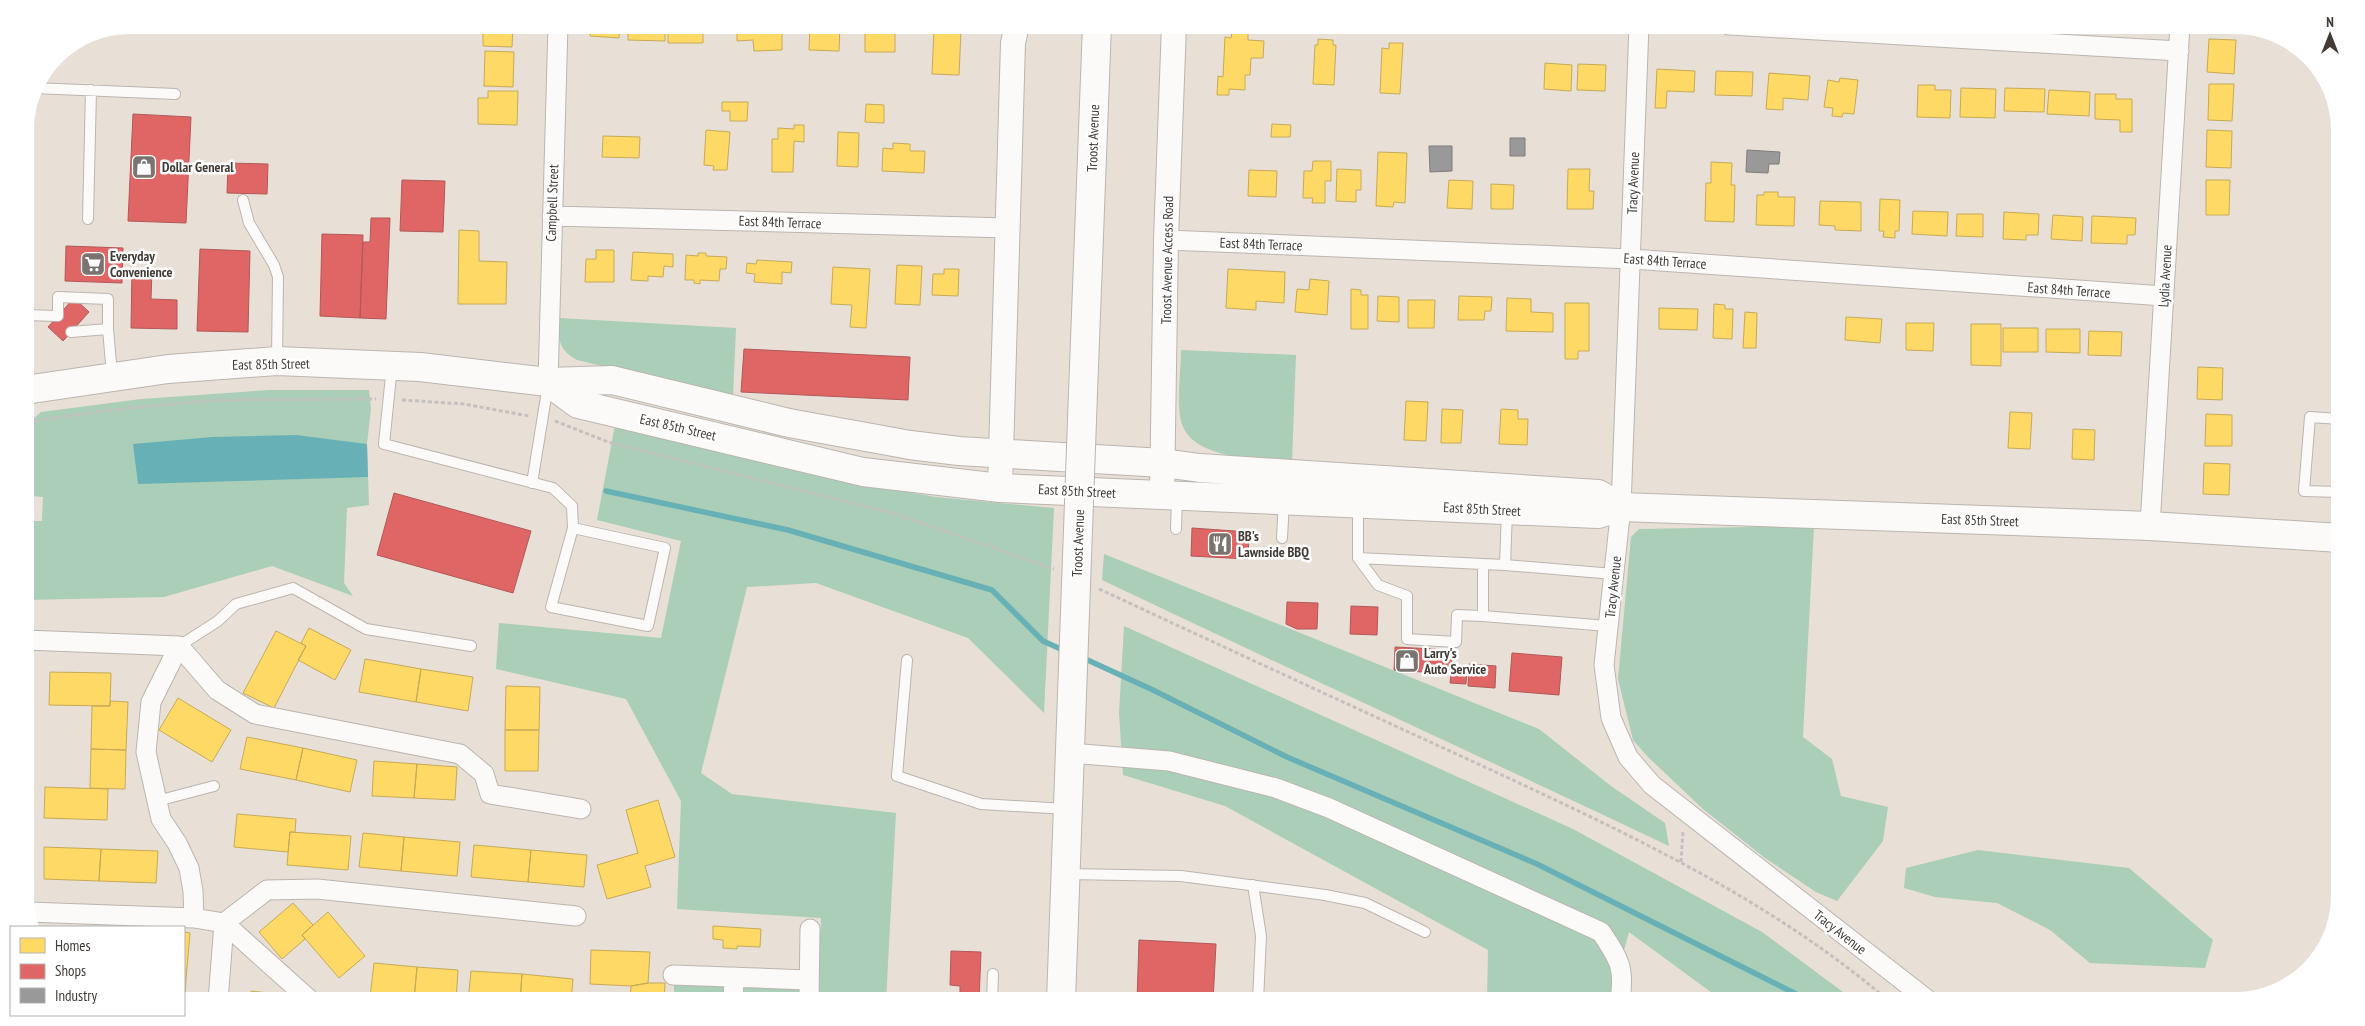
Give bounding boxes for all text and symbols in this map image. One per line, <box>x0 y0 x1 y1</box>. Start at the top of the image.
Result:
north arrow <box>2305 10 2355 60</box>
text: N <box>2326 13 2334 31</box>
street label: Troost Avenue <box>1083 104 1103 172</box>
street label: Tracy Avenue <box>1623 151 1643 214</box>
shop icon: Dollar General <box>131 154 157 180</box>
place label: Dollar General <box>162 158 234 176</box>
street label: Campbell Street <box>542 164 562 242</box>
street label: Troost Avenue Access Road <box>1157 196 1177 324</box>
street label: East 84th Terrace <box>738 212 822 232</box>
street label: East 84th Terrace <box>1219 234 1303 254</box>
street label: Lydia Avenue <box>2154 244 2176 308</box>
place label: Everyday Convenience <box>110 247 172 281</box>
street label: East 84th Terrace <box>1623 249 1707 273</box>
supermarket icon: Everyday Convenience <box>80 251 106 277</box>
street label: East 84th Terrace <box>2027 278 2111 302</box>
street label: East 85th Street <box>232 354 310 374</box>
street label: East 85th Street <box>638 409 718 445</box>
street label: East 85th Street <box>1038 480 1116 502</box>
street label: East 85th Street <box>1443 498 1521 520</box>
street label: Troost Avenue <box>1068 509 1088 577</box>
street label: East 85th Street <box>1941 510 2019 530</box>
place label: BB's Lawnside BBQ <box>1238 527 1310 561</box>
restaurant icon: BB's Lawnside BBQ <box>1207 531 1233 557</box>
street label: Tracy Avenue <box>1601 555 1625 619</box>
place label: Larry's Auto Service <box>1423 644 1486 678</box>
shop icon: Larry's Auto Service <box>1394 648 1420 674</box>
street label: Tracy Avenue <box>1810 906 1870 958</box>
legend <box>10 926 185 1016</box>
text: Homes <box>55 936 91 955</box>
text: Shops <box>55 961 86 980</box>
text: Industry <box>55 986 97 1005</box>

